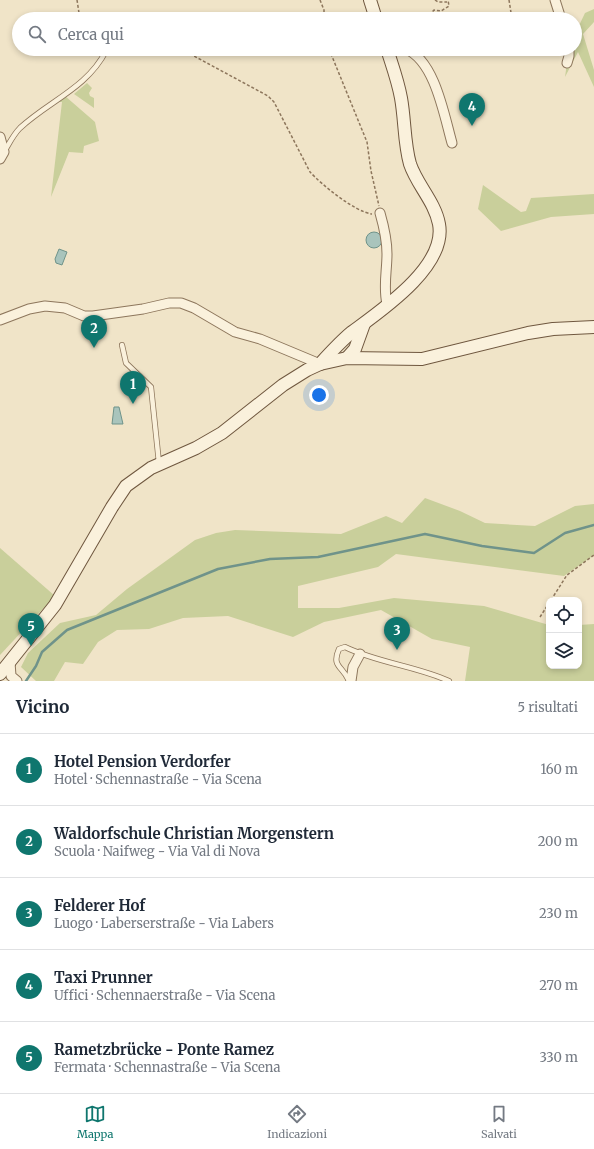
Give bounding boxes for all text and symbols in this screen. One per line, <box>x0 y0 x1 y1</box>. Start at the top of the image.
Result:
search box <box>12 12 582 56</box>
icon: search <box>26 23 48 45</box>
text: Cerca qui <box>58 25 124 44</box>
pin: 4 <box>459 93 485 126</box>
pin: 2 <box>81 315 107 348</box>
pin: 1 <box>120 371 146 404</box>
your location <box>309 385 329 405</box>
map controls <box>546 597 582 669</box>
button: locate <box>546 597 582 633</box>
pin: 5 <box>18 613 44 646</box>
pin: 3 <box>384 617 410 650</box>
button: layers <box>546 633 582 669</box>
text: Vicino <box>16 696 69 718</box>
text: 5 risultati <box>518 699 578 716</box>
text: Hotel Pension Verdorfer <box>54 752 231 771</box>
text: 1 <box>26 761 32 778</box>
text: 160 m <box>540 761 578 778</box>
text: Hotel · Schennastraße - Via Scena <box>54 771 262 788</box>
text: Waldorfschule Christian Morgenstern <box>54 824 334 843</box>
text: 2 <box>25 833 33 850</box>
text: 200 m <box>538 833 578 850</box>
text: Scuola · Naifweg - Via Val di Nova <box>54 843 260 860</box>
text: Felderer Hof <box>54 896 145 915</box>
text: 3 <box>25 905 33 922</box>
text: 230 m <box>539 905 578 922</box>
text: Luogo · Laberserstraße - Via Labers <box>54 915 274 932</box>
text: Taxi Prunner <box>54 968 153 987</box>
text: 4 <box>25 977 33 994</box>
text: 270 m <box>539 977 578 994</box>
text: Uffici · Schennaerstraße - Via Scena <box>54 987 275 1004</box>
text: Rametzbrücke - Ponte Ramez <box>54 1040 274 1059</box>
text: 5 <box>25 1049 33 1066</box>
text: 330 m <box>539 1049 578 1066</box>
text: Fermata · Schennastraße - Via Scena <box>54 1059 280 1076</box>
tab: Mappa <box>77 1103 113 1141</box>
tab: Indicazioni <box>267 1103 327 1141</box>
tab: Salvati <box>481 1103 517 1141</box>

